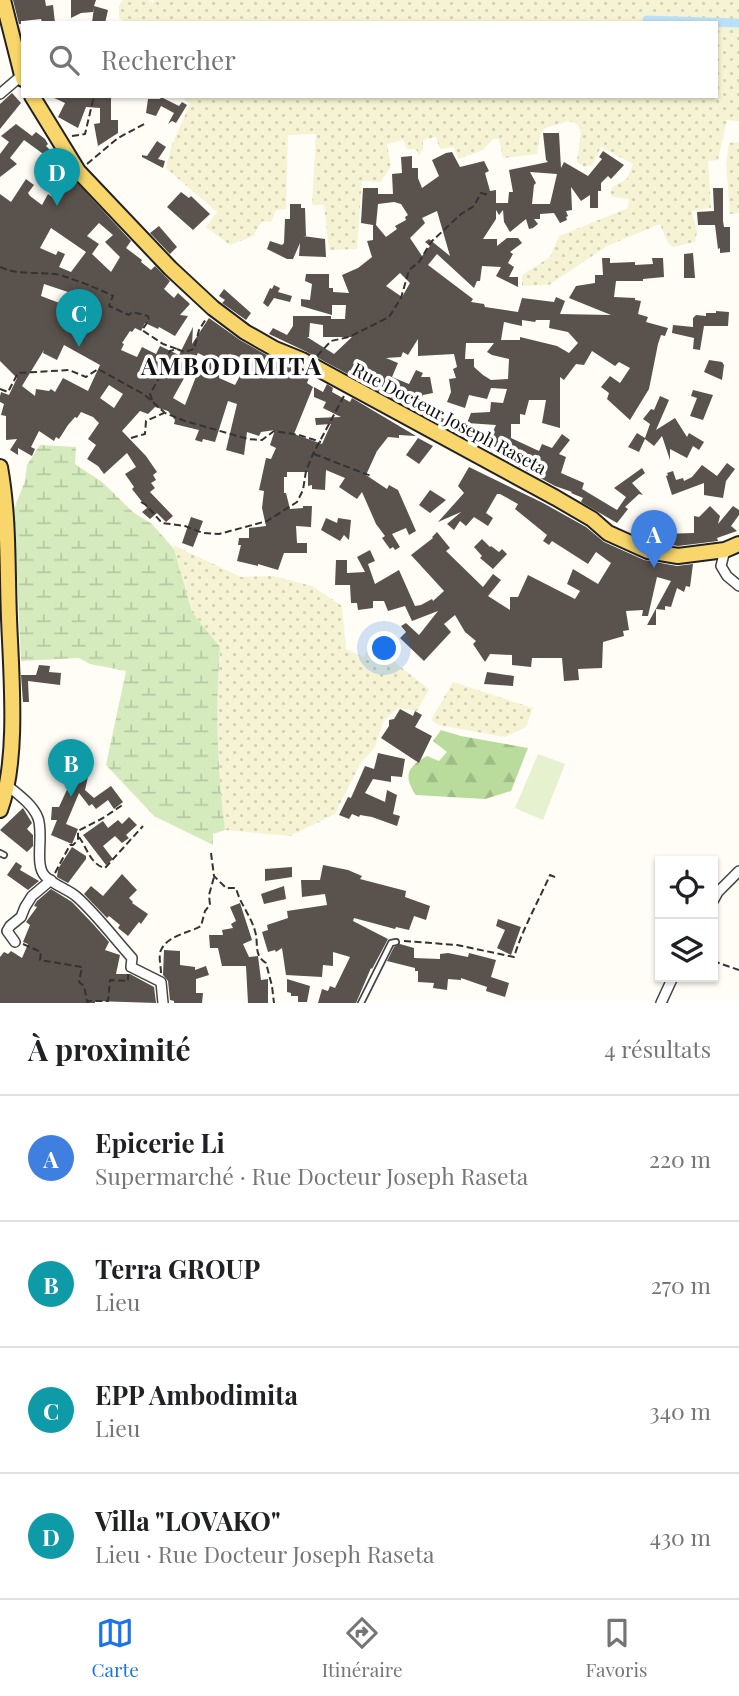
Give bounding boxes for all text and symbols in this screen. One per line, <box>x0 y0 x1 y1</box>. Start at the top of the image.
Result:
search box <box>21 21 718 98</box>
icon: search <box>45 41 83 79</box>
text: Rechercher <box>101 42 236 77</box>
pin: D <box>34 148 80 206</box>
pin: C <box>56 289 102 347</box>
district label: AMBODIMITA <box>140 349 323 381</box>
street label: Rue Docteur Joseph Raseta <box>348 357 551 480</box>
pin: A <box>631 510 677 568</box>
your location <box>367 631 401 665</box>
pin: B <box>48 739 94 797</box>
map controls <box>655 856 718 982</box>
button: locate <box>655 856 718 919</box>
button: layers <box>655 919 718 982</box>
text: À proximité <box>28 1029 191 1069</box>
text: 4 résultats <box>604 1033 711 1064</box>
text: Epicerie Li <box>95 1125 225 1160</box>
text: A <box>43 1143 59 1174</box>
text: 220 m <box>649 1143 711 1174</box>
text: Supermarché · Rue Docteur Joseph Raseta <box>95 1160 528 1191</box>
text: Terra GROUP <box>95 1251 260 1286</box>
text: B <box>43 1269 59 1300</box>
text: 270 m <box>651 1269 711 1300</box>
text: Lieu <box>95 1286 140 1317</box>
text: EPP Ambodimita <box>95 1377 298 1412</box>
text: C <box>43 1395 59 1426</box>
text: 340 m <box>649 1395 711 1426</box>
text: Lieu <box>95 1412 140 1443</box>
text: Villa "LOVAKO" <box>95 1503 281 1538</box>
text: D <box>42 1521 60 1552</box>
text: 430 m <box>650 1521 711 1552</box>
text: Lieu · Rue Docteur Joseph Raseta <box>95 1538 435 1569</box>
tab: Carte <box>91 1614 139 1682</box>
tab: Itinéraire <box>322 1614 403 1682</box>
tab: Favoris <box>586 1614 648 1682</box>

